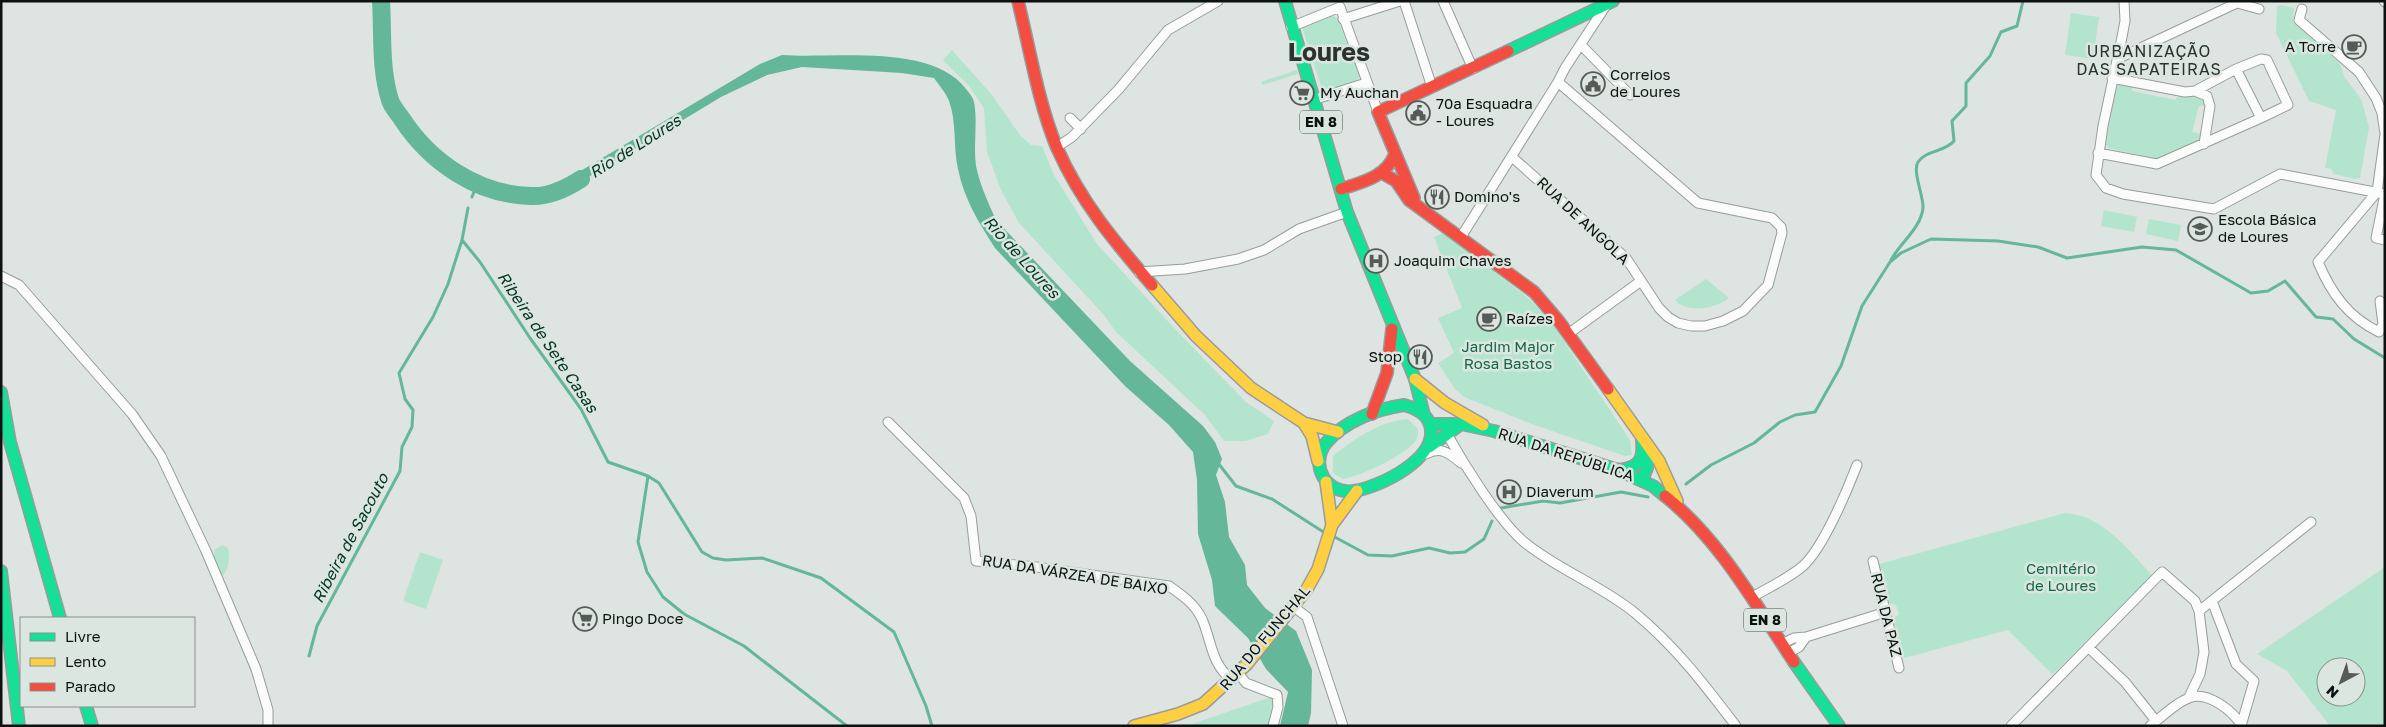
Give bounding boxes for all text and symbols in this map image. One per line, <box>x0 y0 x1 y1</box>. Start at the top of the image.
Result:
cafe icon: A Torre <box>2341 34 2367 60</box>
district label: Loures <box>1288 36 1370 67</box>
place label: A Torre <box>2285 37 2336 55</box>
district label: URBANIZAÇÃO DAS SAPATEIRAS <box>2076 41 2222 79</box>
place label: Correios de Loures <box>1610 65 1681 100</box>
public building icon: Correios de Loures <box>1580 71 1606 97</box>
supermarket icon: My Auchan <box>1289 80 1315 106</box>
place label: My Auchan <box>1320 83 1399 101</box>
place label: 70ª Esquadra - Loures <box>1436 94 1533 129</box>
public building icon: 70ª Esquadra - Loures <box>1405 100 1431 126</box>
water label: Rio de Loures <box>586 109 686 182</box>
road number: EN 8 <box>1300 110 1342 134</box>
street label: RUA DE ANGOLA <box>1534 173 1634 268</box>
restaurant icon: Domino's <box>1424 184 1450 210</box>
place label: Domino's <box>1454 187 1520 205</box>
place label: Escola Básica de Loures <box>2218 210 2316 245</box>
water label: Rio de Loures <box>980 212 1065 303</box>
school or university icon: Escola Básica de Loures <box>2187 216 2213 242</box>
hospital icon: Joaquim Chaves <box>1363 248 1389 274</box>
place label: Joaquim Chaves <box>1394 251 1512 269</box>
water label: Ribeira de Sete Casas <box>493 268 604 418</box>
cafe icon: Raízes <box>1476 306 1502 332</box>
place label: Raízes <box>1506 309 1553 327</box>
park label: Jardim Major Rosa Bastos <box>1461 337 1555 372</box>
restaurant icon: Stop <box>1407 344 1433 370</box>
place label: Stop <box>1368 347 1402 365</box>
street label: RUA DA REPÚBLICA <box>1496 424 1636 485</box>
water label: Ribeira de Sacouto <box>307 468 393 606</box>
hospital icon: Diaverum <box>1496 479 1522 505</box>
place label: Diaverum <box>1526 482 1594 500</box>
street label: RUA DA VÁRZEA DE BAIXO <box>981 550 1169 598</box>
park label: Cemitério de Loures <box>2026 559 2096 594</box>
street label: RUA DA PAZ <box>1868 571 1906 659</box>
street label: RUA DO FUNCHAL <box>1215 581 1314 693</box>
supermarket icon: Pingo Doce <box>572 606 598 632</box>
road number: EN 8 <box>1744 608 1786 632</box>
place label: Pingo Doce <box>602 609 684 627</box>
legend <box>20 617 195 707</box>
text: Livre <box>65 627 101 645</box>
text: Lento <box>65 652 106 670</box>
north arrow <box>2316 657 2366 707</box>
text: Parado <box>65 677 116 695</box>
text: N <box>2323 682 2342 702</box>

